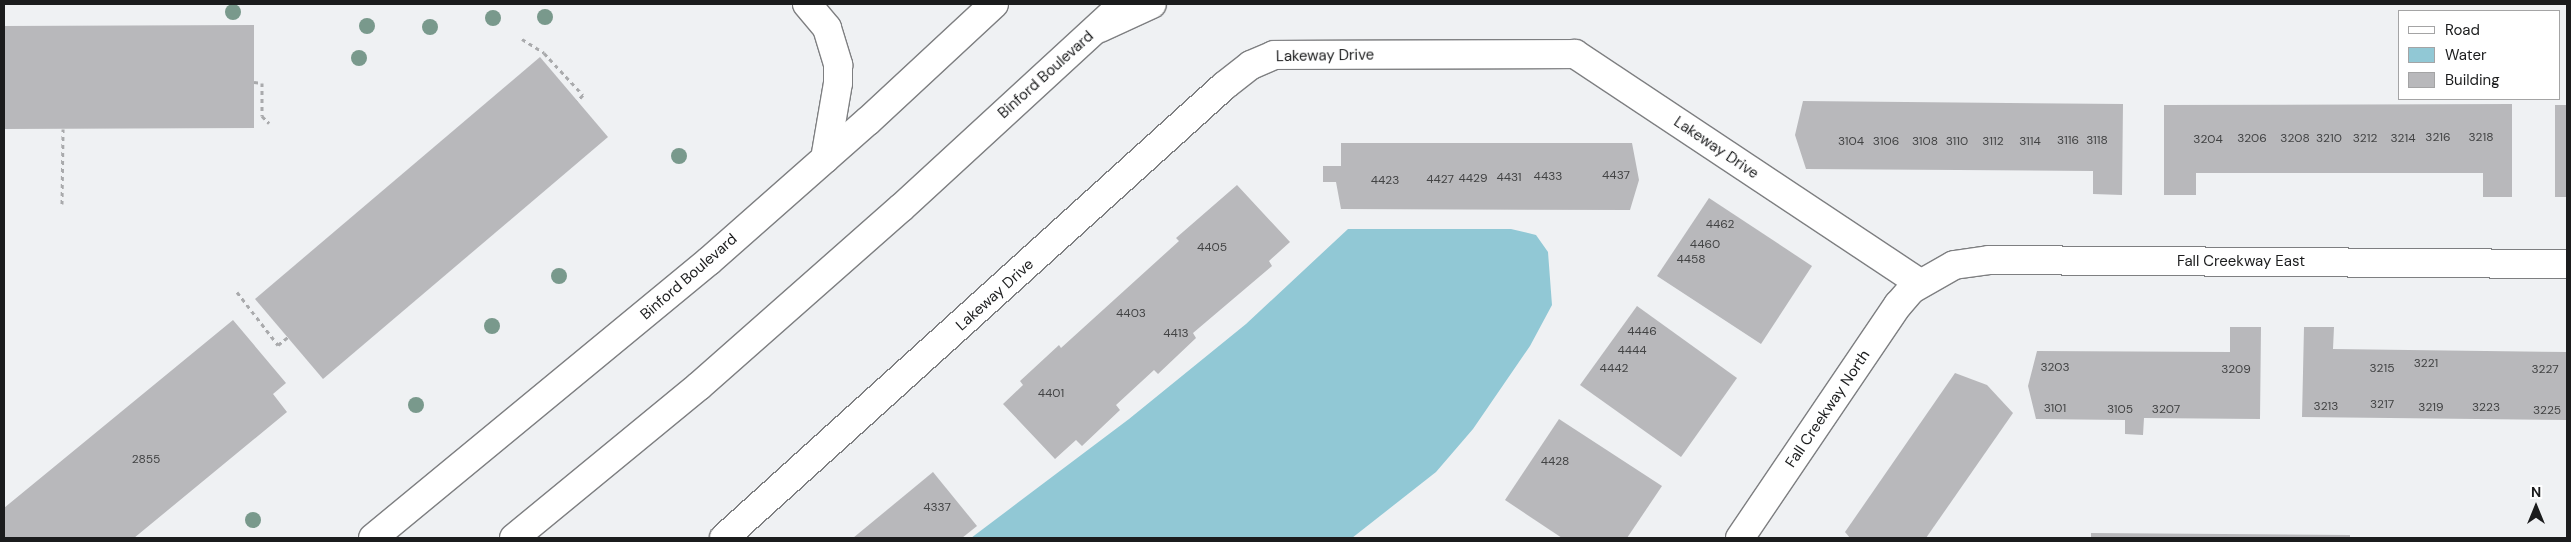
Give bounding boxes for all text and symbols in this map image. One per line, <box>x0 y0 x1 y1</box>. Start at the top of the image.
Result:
legend <box>2398 10 2561 100</box>
text: Road <box>2445 20 2480 40</box>
street label: Binford Boulevard <box>995 27 1097 123</box>
text: Water <box>2445 45 2486 65</box>
street label: Lakeway Drive <box>1276 46 1374 66</box>
text: Building <box>2445 70 2500 90</box>
street label: Lakeway Drive <box>1670 113 1762 183</box>
house number: 3216 <box>2425 131 2451 145</box>
house number: 3218 <box>2468 131 2494 145</box>
house number: 3206 <box>2237 132 2267 146</box>
house number: 3208 <box>2280 132 2310 146</box>
house number: 3210 <box>2316 132 2342 146</box>
house number: 3212 <box>2353 132 2377 146</box>
house number: 3214 <box>2390 132 2416 146</box>
house number: 3204 <box>2193 133 2223 147</box>
house number: 3116 <box>2057 134 2079 148</box>
house number: 3118 <box>2086 134 2108 148</box>
house number: 3104 <box>1838 135 1864 149</box>
house number: 3106 <box>1873 135 1899 149</box>
house number: 3108 <box>1912 135 1938 149</box>
house number: 3110 <box>1946 135 1968 149</box>
house number: 3112 <box>1982 135 2004 149</box>
house number: 3114 <box>2019 135 2041 149</box>
house number: 4437 <box>1602 169 1630 183</box>
house number: 4433 <box>1534 170 1562 184</box>
house number: 4431 <box>1496 171 1522 185</box>
house number: 4429 <box>1459 172 1487 186</box>
house number: 4427 <box>1426 173 1454 187</box>
house number: 4423 <box>1371 174 1399 188</box>
house number: 4462 <box>1706 218 1734 232</box>
street label: Binford Boulevard <box>637 230 741 324</box>
house number: 4460 <box>1690 238 1720 252</box>
house number: 4405 <box>1197 241 1227 255</box>
house number: 4458 <box>1676 253 1706 267</box>
street label: Fall Creekway East <box>2177 253 2305 271</box>
street label: Lakeway Drive <box>952 255 1038 335</box>
house number: 4403 <box>1116 307 1146 321</box>
house number: 4446 <box>1627 325 1657 339</box>
house number: 4413 <box>1163 327 1189 341</box>
house number: 4444 <box>1617 344 1647 358</box>
street label: Fall Creekway North <box>1782 347 1874 471</box>
house number: 3221 <box>2414 357 2438 371</box>
house number: 3203 <box>2040 361 2070 375</box>
house number: 4442 <box>1600 362 1628 376</box>
house number: 3215 <box>2369 362 2395 376</box>
house number: 3209 <box>2221 363 2251 377</box>
house number: 3227 <box>2531 363 2559 377</box>
house number: 4401 <box>1038 387 1064 401</box>
house number: 3217 <box>2370 398 2394 412</box>
house number: 3213 <box>2314 400 2338 414</box>
house number: 3219 <box>2418 401 2444 415</box>
house number: 3223 <box>2472 401 2500 415</box>
house number: 3101 <box>2044 402 2066 416</box>
house number: 3105 <box>2107 403 2133 417</box>
house number: 3207 <box>2152 403 2180 417</box>
house number: 3225 <box>2533 404 2561 418</box>
house number: 2855 <box>132 453 160 467</box>
house number: 4428 <box>1541 455 1569 469</box>
north arrow <box>2511 482 2561 532</box>
text: N <box>2531 483 2541 501</box>
house number: 4337 <box>923 501 951 515</box>

